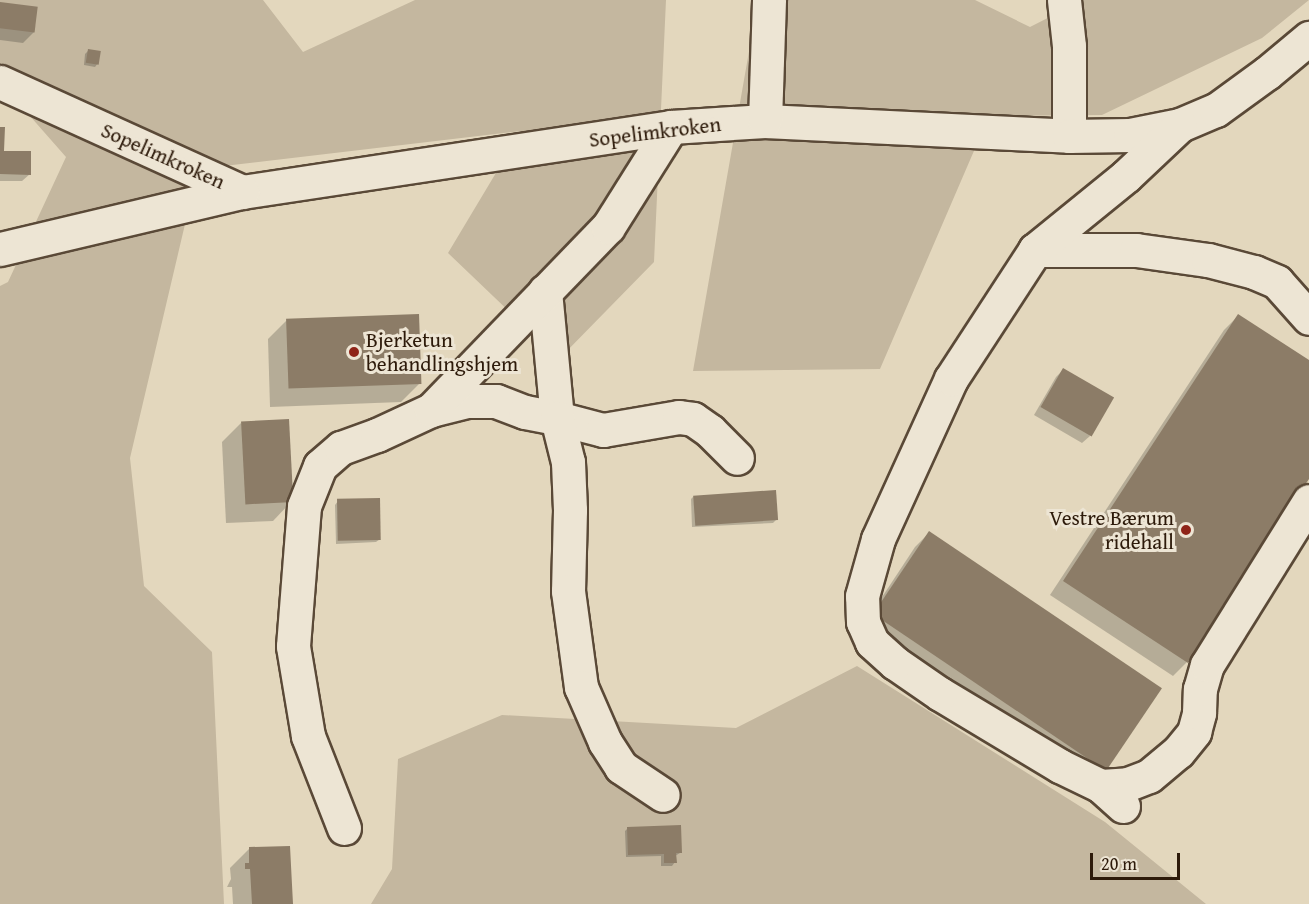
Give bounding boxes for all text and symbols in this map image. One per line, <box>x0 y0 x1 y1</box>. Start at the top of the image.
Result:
street label: Sopelimkroken <box>588 111 722 153</box>
street label: Sopelimkroken <box>97 118 229 194</box>
place label: Bjerketun behandlingshjem <box>366 327 518 377</box>
marker: Bjerketun behandlingshjem <box>347 345 361 359</box>
place label: Vestre Bærum ridehall <box>1049 505 1174 555</box>
marker: Vestre Bærum ridehall <box>1179 523 1193 537</box>
scale bar <box>1093 841 1183 879</box>
text: 20 m <box>1101 850 1137 877</box>

